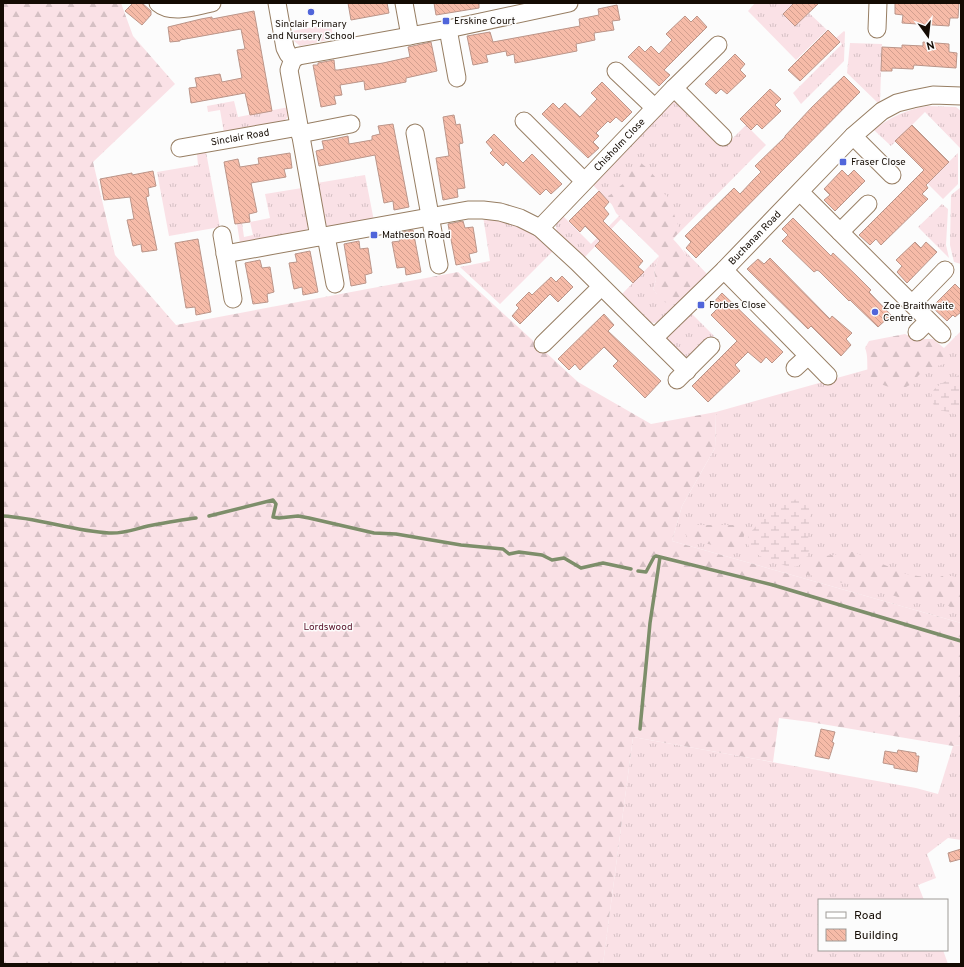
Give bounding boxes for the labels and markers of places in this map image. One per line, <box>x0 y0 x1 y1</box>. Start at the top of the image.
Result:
marker: Sinclair Primary and Nursery School <box>306 7 316 17</box>
place label: Erskine Court <box>454 15 516 28</box>
marker: Erskine Court <box>441 16 451 26</box>
place label: Sinclair Primary and Nursery School <box>267 18 355 43</box>
place label: Fraser Close <box>851 156 906 169</box>
marker: Fraser Close <box>838 157 848 167</box>
place label: Matheson Road <box>382 229 451 242</box>
marker: Matheson Road <box>369 230 379 240</box>
place label: Forbes Close <box>709 299 766 312</box>
marker: Forbes Close <box>696 300 706 310</box>
place label: Zoe Braithwaite Centre <box>883 300 954 325</box>
marker: Zoe Braithwaite Centre <box>870 307 880 317</box>

